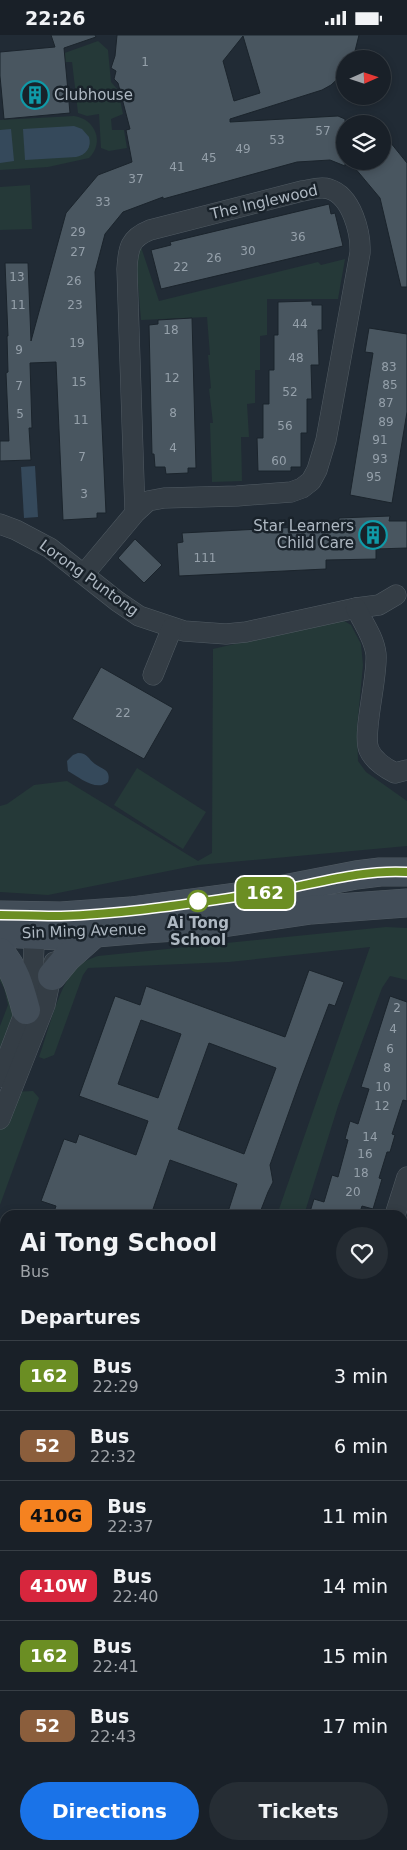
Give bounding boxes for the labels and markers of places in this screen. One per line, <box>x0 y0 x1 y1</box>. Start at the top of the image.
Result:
building icon: Clubhouse <box>20 80 50 110</box>
place label: Clubhouse <box>54 86 133 104</box>
place label: Star Learners Child Care <box>253 517 354 552</box>
building icon: Star Learners Child Care <box>358 520 388 550</box>
marker: Ai Tong School <box>187 890 209 912</box>
place label: Ai Tong School <box>167 914 229 949</box>

